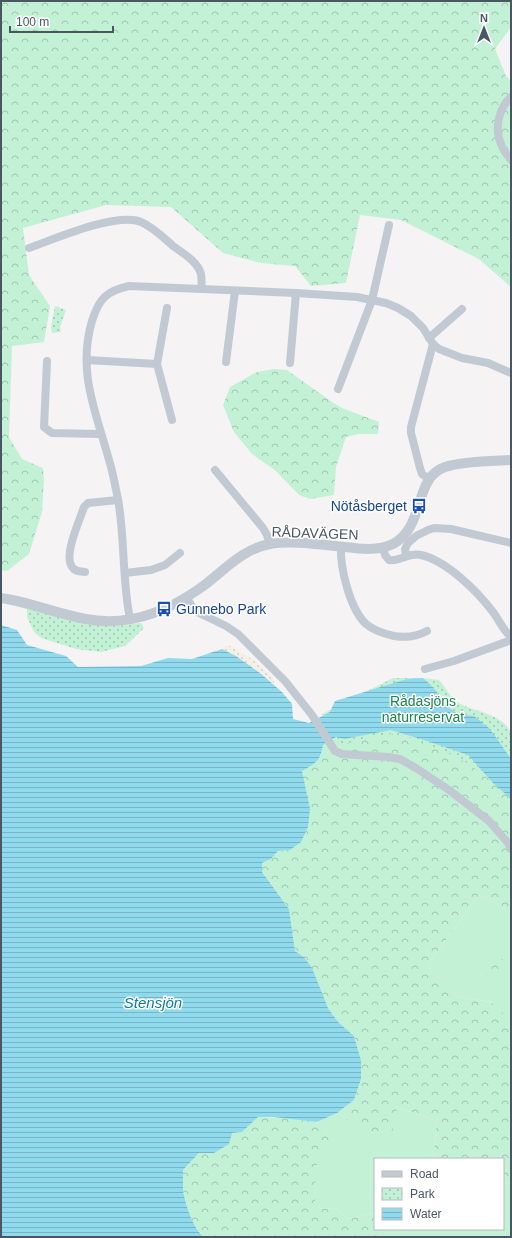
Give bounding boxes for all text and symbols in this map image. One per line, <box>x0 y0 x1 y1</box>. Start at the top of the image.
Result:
scale bar <box>10 8 113 34</box>
north arrow <box>464 8 504 48</box>
text: N <box>480 12 488 24</box>
text: 100 m <box>16 15 49 29</box>
bus stop icon: Nötåsberget <box>410 497 428 515</box>
place label: Nötåsberget <box>331 498 407 514</box>
street label: RÅDAVÄGEN <box>271 523 359 543</box>
bus stop icon: Gunnebo Park <box>155 600 173 618</box>
place label: Gunnebo Park <box>176 601 267 617</box>
park label: Rådasjöns naturreservat <box>382 693 464 725</box>
water label: Stensjön <box>124 994 182 1011</box>
legend <box>374 1158 504 1230</box>
text: Road <box>410 1167 439 1181</box>
text: Park <box>410 1187 436 1201</box>
text: Water <box>410 1207 442 1221</box>

